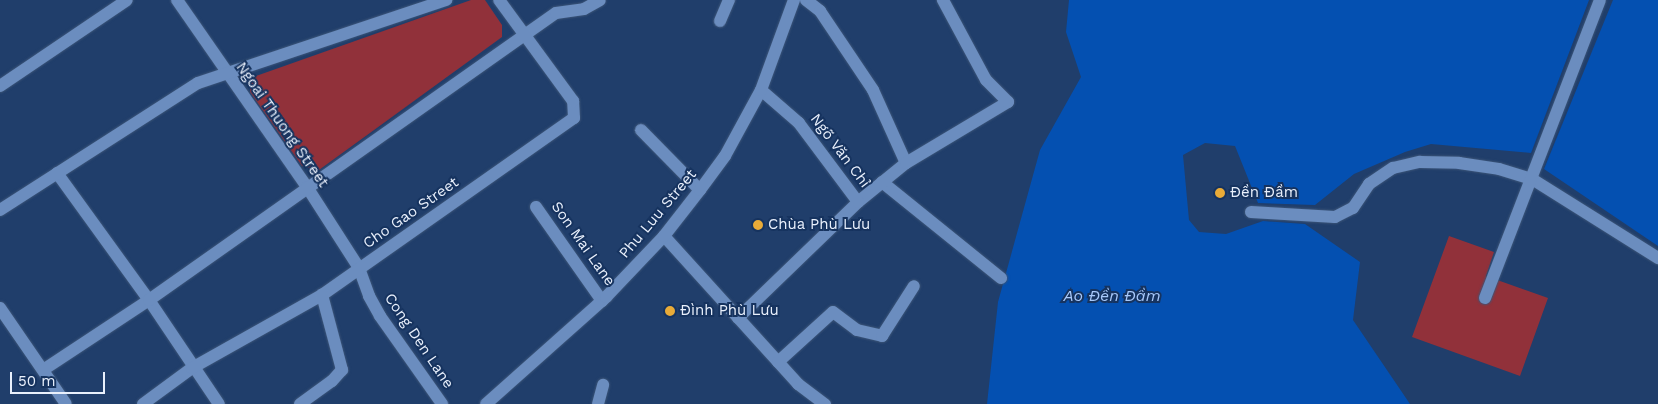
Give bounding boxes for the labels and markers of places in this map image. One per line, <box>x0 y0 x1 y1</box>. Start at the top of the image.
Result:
place label: Đền Đầm <box>1230 184 1298 202</box>
marker: Đền Đầm <box>1214 187 1226 199</box>
place label: Chùa Phù Lưu <box>768 216 871 234</box>
marker: Chùa Phù Lưu <box>752 219 764 231</box>
place label: Đình Phù Lưu <box>680 302 779 320</box>
marker: Đình Phù Lưu <box>664 305 676 317</box>

